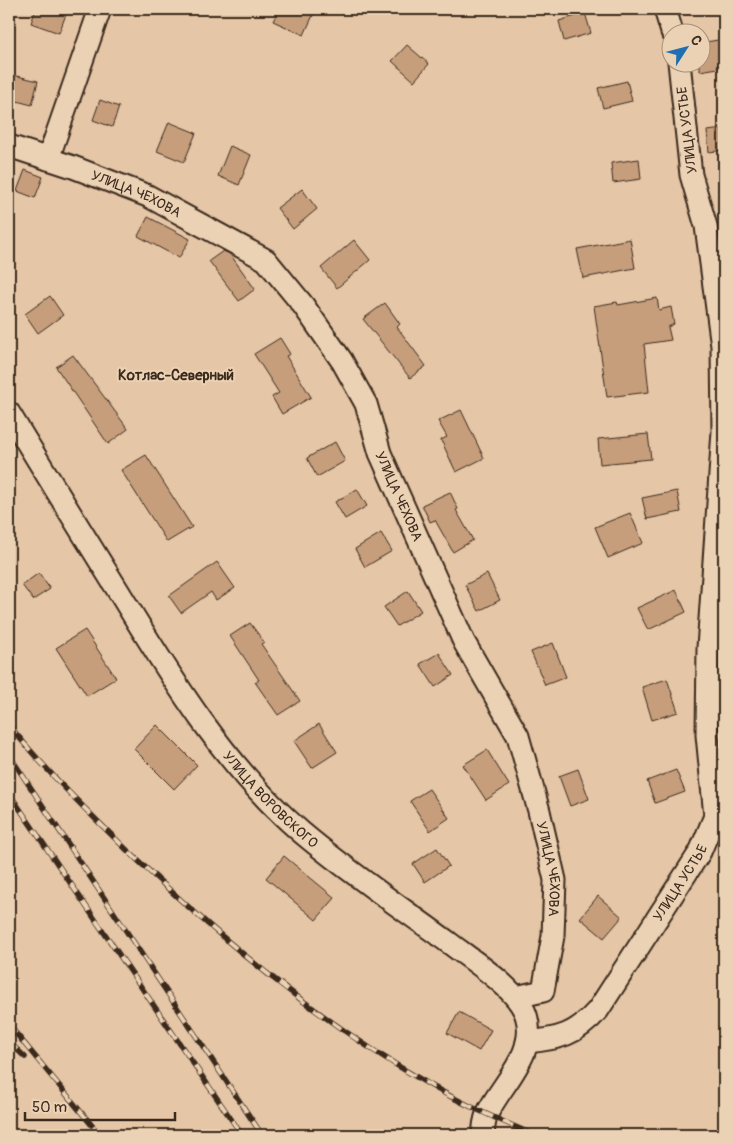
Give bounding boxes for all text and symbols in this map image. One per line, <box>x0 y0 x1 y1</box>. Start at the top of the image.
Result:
north arrow <box>660 22 710 72</box>
text: С <box>687 32 706 49</box>
street label: УЛИЦА УСТЬЕ <box>673 85 701 175</box>
street label: УЛИЦА ЧЕХОВА <box>89 166 184 221</box>
district label: Котлас-Северный <box>118 366 234 385</box>
street label: УЛИЦА ЧЕХОВА <box>372 449 427 544</box>
street label: УЛИЦА ВОРОВСКОГО <box>219 747 322 851</box>
street label: УЛИЦА ЧЕХОВА <box>533 820 564 917</box>
street label: УЛИЦА УСТЬЕ <box>649 842 711 924</box>
scale bar <box>25 1089 175 1121</box>
text: 50 m <box>32 1098 67 1117</box>

